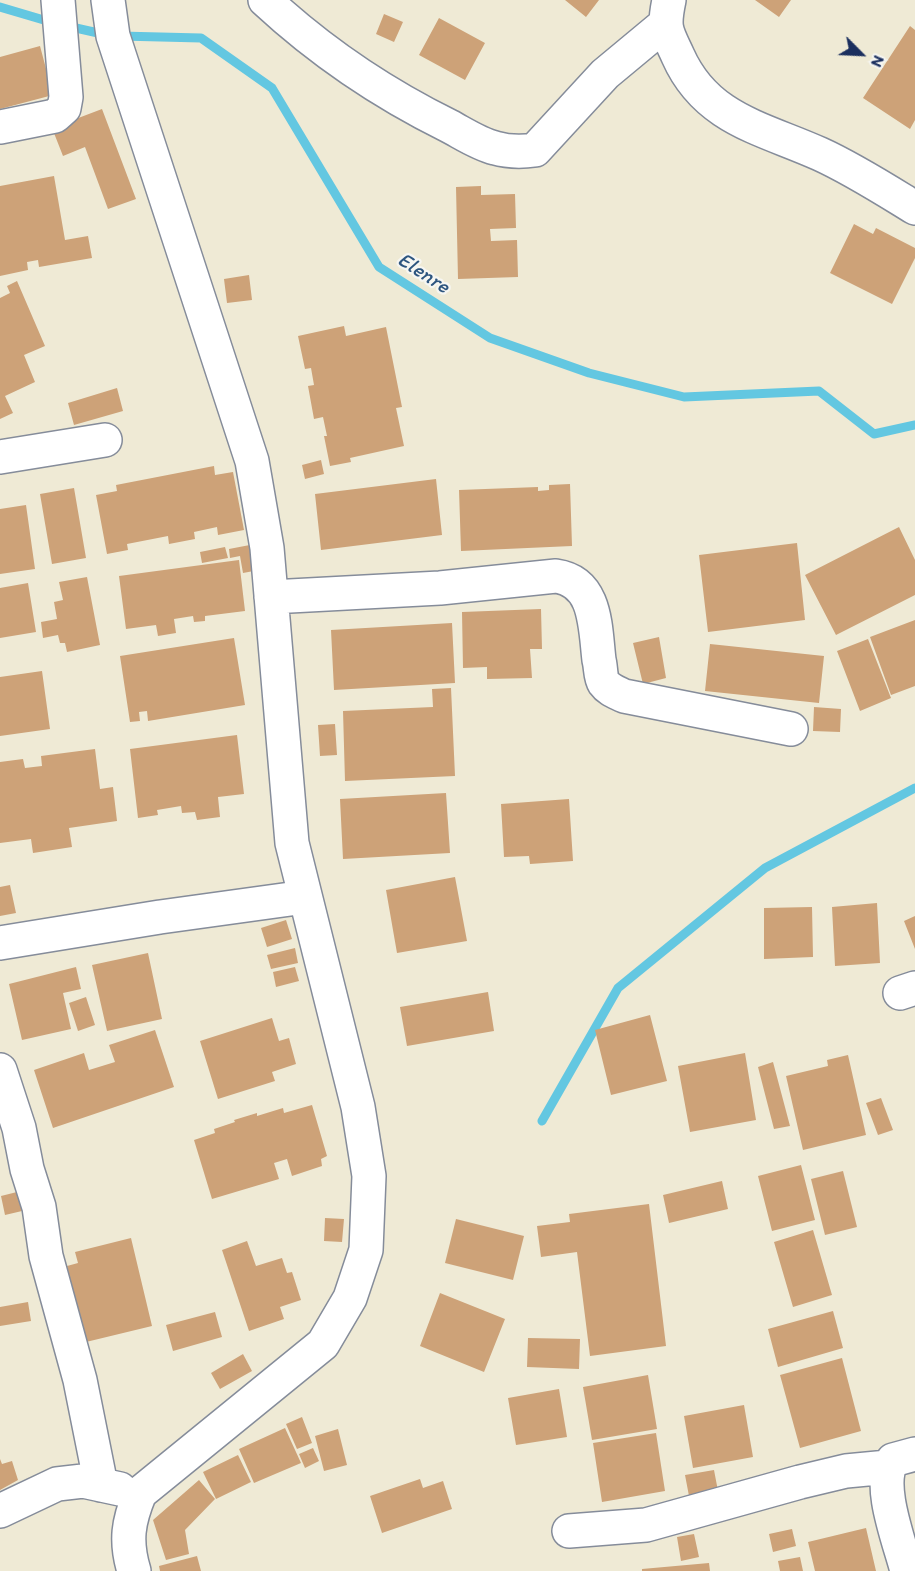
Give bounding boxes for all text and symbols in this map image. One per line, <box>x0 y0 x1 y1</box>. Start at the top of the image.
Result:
north arrow <box>831 24 891 84</box>
text: N <box>867 53 889 70</box>
water label: Elenre <box>392 248 454 300</box>

